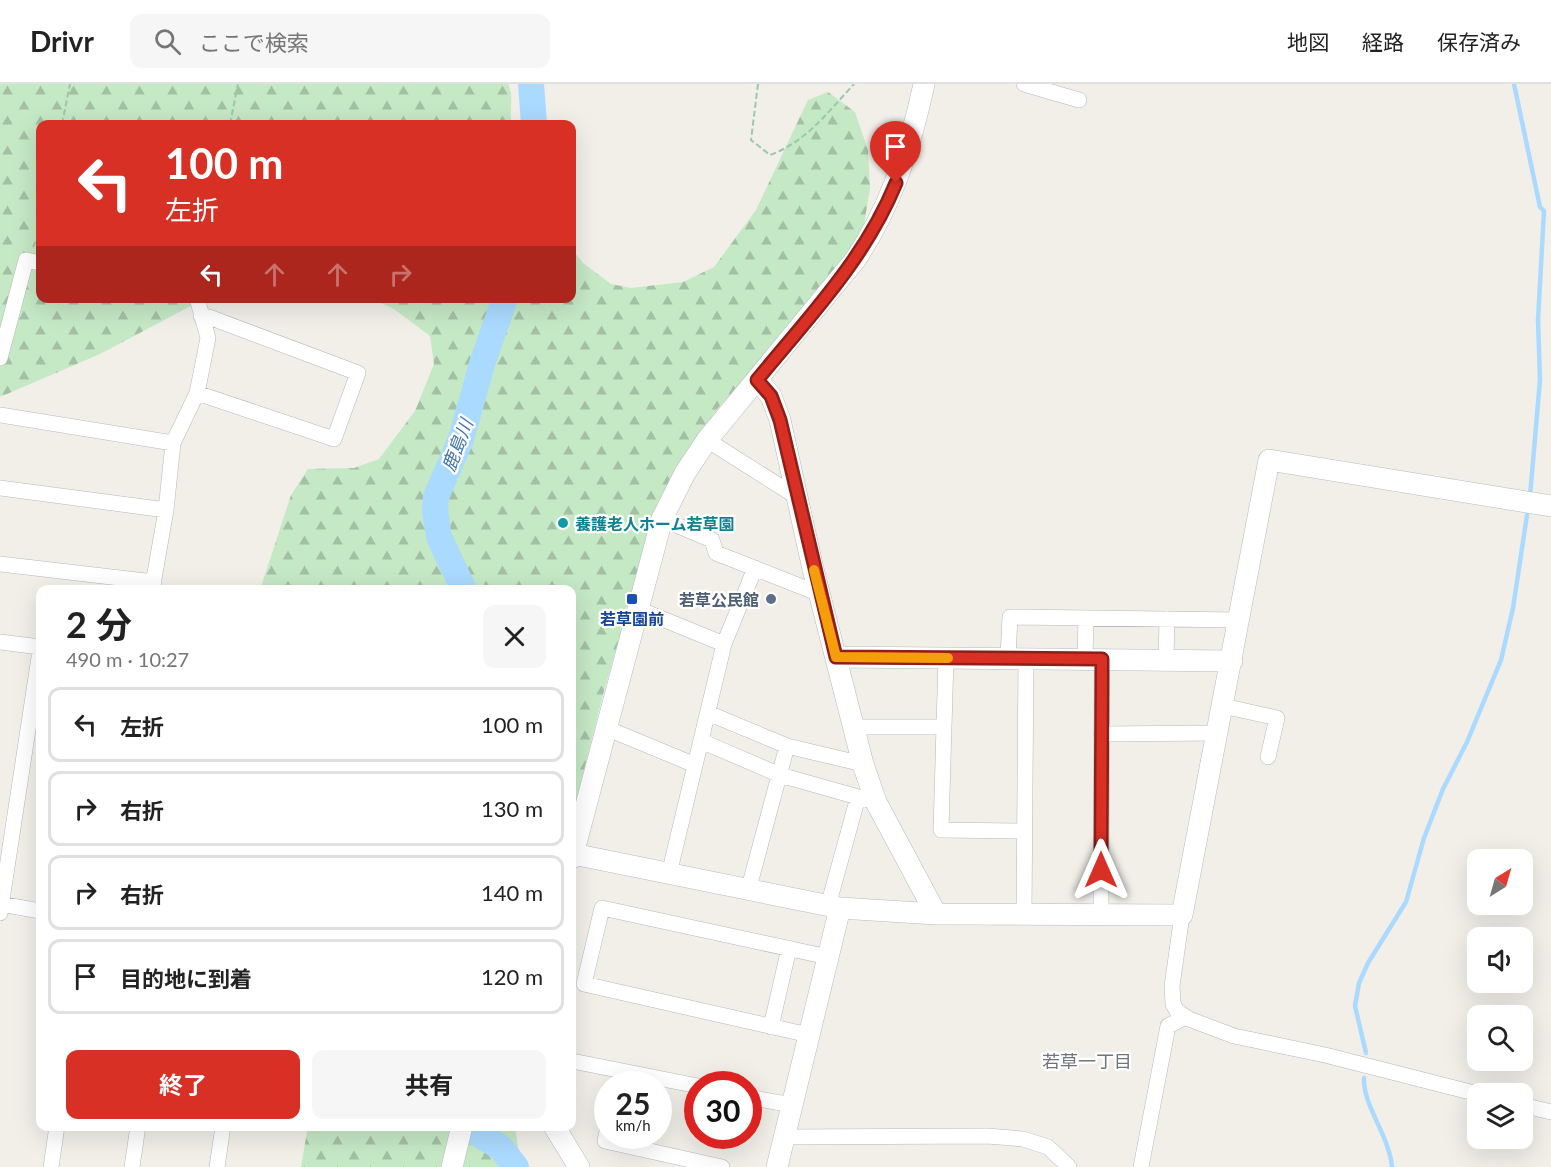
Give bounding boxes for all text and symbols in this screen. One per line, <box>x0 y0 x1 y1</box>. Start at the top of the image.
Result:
search box <box>130 14 550 68</box>
text: Drivr <box>30 24 94 58</box>
icon: search <box>151 25 184 58</box>
text: ここで検索 <box>199 29 309 56</box>
text: 地図 <box>1287 29 1329 54</box>
text: 経路 <box>1362 29 1404 54</box>
text: 保存済み <box>1437 29 1521 54</box>
pin <box>870 121 921 183</box>
icon: arrive <box>879 130 912 163</box>
text: 100 m <box>165 138 283 188</box>
icon: left <box>66 144 144 222</box>
text: 左折 <box>165 193 219 226</box>
icon: left <box>195 258 228 291</box>
icon: ahead <box>258 258 291 291</box>
icon: ahead <box>321 258 354 291</box>
icon: right <box>384 258 417 291</box>
water label: 鹿島川 <box>437 414 478 474</box>
place label: 養護老人ホーム若草園 <box>575 514 735 533</box>
marker: 養護老人ホーム若草園 <box>556 516 570 530</box>
place label: 若草公民館 <box>679 590 759 609</box>
marker: 若草園前 <box>625 592 639 606</box>
marker: 若草公民館 <box>764 592 778 606</box>
text: 2 分 <box>66 602 132 646</box>
button: close <box>483 605 546 668</box>
place label: 若草園前 <box>600 609 664 628</box>
text: 490 m · 10:27 <box>66 647 189 671</box>
icon: left <box>69 708 102 741</box>
text: 100 m <box>481 711 543 738</box>
text: 左折 <box>120 713 164 740</box>
icon: right <box>69 792 102 825</box>
text: 130 m <box>481 795 543 822</box>
text: 右折 <box>120 797 164 824</box>
position arrow <box>1069 838 1133 902</box>
north arrow <box>1467 849 1533 915</box>
map controls <box>1467 849 1533 1149</box>
icon: right <box>69 876 102 909</box>
text: 140 m <box>481 879 543 906</box>
text: 右折 <box>120 881 164 908</box>
button: sound <box>1467 927 1533 993</box>
icon: arrive <box>69 960 102 993</box>
text: 120 m <box>481 963 543 990</box>
text: 目的地に到着 <box>120 965 252 992</box>
button: search <box>1467 1005 1533 1071</box>
button: 終了 <box>66 1050 300 1119</box>
button: 共有 <box>312 1050 546 1119</box>
district label: 若草一丁目 <box>1042 1050 1132 1072</box>
speed limit sign: 30 <box>684 1071 762 1149</box>
button: layers <box>1467 1083 1533 1149</box>
text: 25 <box>616 1085 650 1121</box>
text: km/h <box>615 1116 651 1134</box>

